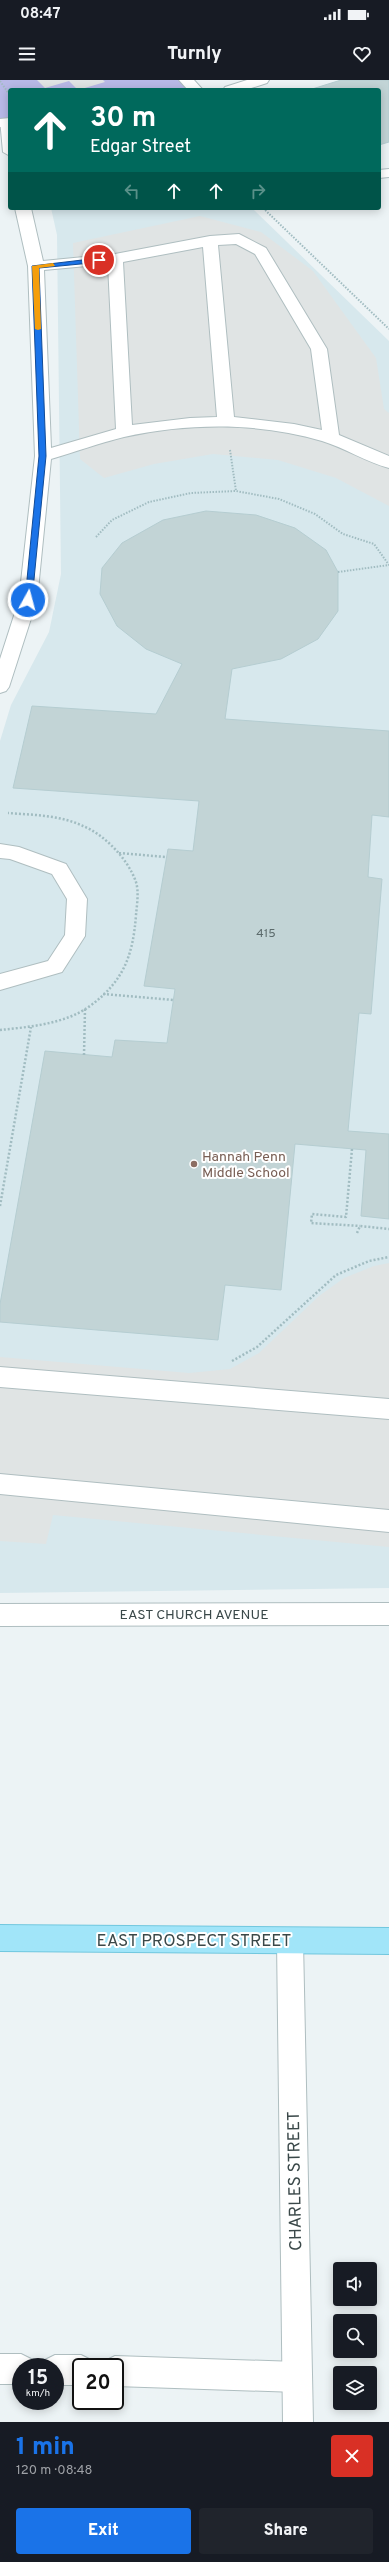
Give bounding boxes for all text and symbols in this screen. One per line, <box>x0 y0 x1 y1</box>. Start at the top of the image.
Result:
text: 08:47 <box>20 5 61 24</box>
icon: menu <box>16 43 38 65</box>
text: Turnly <box>167 43 222 66</box>
icon: heart <box>351 43 373 65</box>
text: 30 m <box>90 101 156 137</box>
icon: ahead <box>24 104 76 156</box>
text: Edgar Street <box>90 136 191 159</box>
icon: left <box>121 180 143 202</box>
icon: ahead <box>163 180 185 202</box>
icon: ahead <box>205 180 227 202</box>
icon: right <box>247 180 269 202</box>
pin <box>82 243 116 277</box>
icon: arrive <box>88 249 110 271</box>
position arrow <box>7 579 49 621</box>
house number: 415 <box>256 926 276 942</box>
place label: Hannah Penn Middle School <box>202 1149 290 1182</box>
marker: Hannah Penn Middle School <box>189 1159 199 1169</box>
street label: EAST CHURCH AVENUE <box>119 1607 269 1624</box>
street label: EAST PROSPECT STREET <box>97 1931 291 1953</box>
street label: CHARLES STREET <box>284 2111 308 2251</box>
map controls <box>333 2262 377 2410</box>
button: sound <box>333 2262 377 2306</box>
button: search <box>333 2314 377 2358</box>
speed limit sign: 20 <box>72 2358 124 2410</box>
text: 15 <box>28 2366 48 2392</box>
button: layers <box>333 2366 377 2410</box>
text: km/h <box>26 2387 50 2400</box>
text: 1 min <box>16 2433 75 2463</box>
button: close <box>331 2435 373 2477</box>
text: 120 m · 08:48 <box>16 2463 93 2479</box>
button: Exit <box>16 2508 191 2554</box>
button: Share <box>199 2508 373 2554</box>

